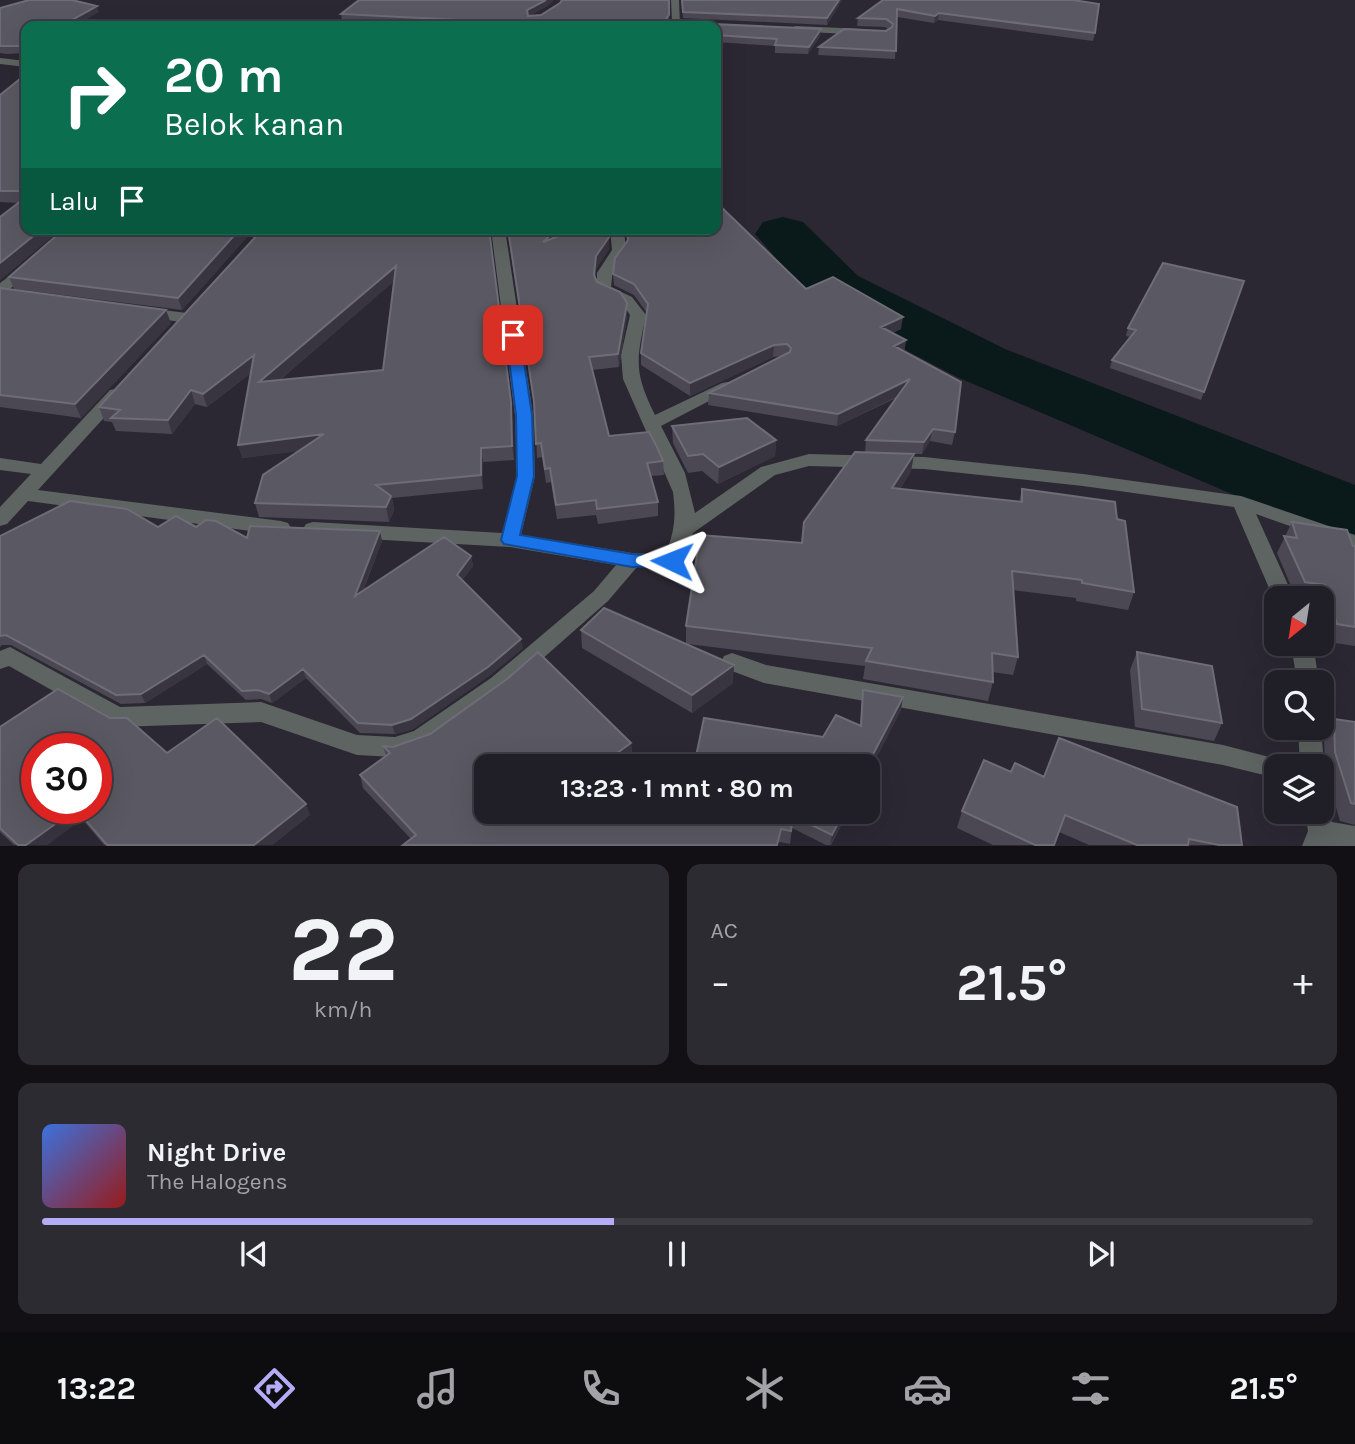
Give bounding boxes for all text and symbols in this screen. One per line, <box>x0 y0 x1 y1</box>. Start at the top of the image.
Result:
text: 20 m <box>164 47 284 104</box>
icon: right <box>49 49 140 140</box>
text: Belok kanan <box>164 106 344 143</box>
icon: arrive <box>113 182 151 220</box>
text: Lalu <box>49 186 99 217</box>
pin <box>483 305 543 365</box>
icon: arrive <box>494 316 532 354</box>
position arrow <box>635 524 709 598</box>
north arrow <box>1264 586 1334 656</box>
map controls <box>1264 586 1334 824</box>
button: search <box>1264 670 1334 740</box>
speed limit sign: 30 <box>21 733 112 824</box>
button: layers <box>1264 754 1334 824</box>
text: 13:23 · 1 mnt · 80 m <box>560 773 794 804</box>
text: 22 <box>288 897 398 1003</box>
text: AC <box>711 917 738 944</box>
text: 21.5° <box>956 952 1068 1013</box>
text: − <box>711 960 730 1005</box>
text: + <box>1293 960 1313 1005</box>
text: km/h <box>314 996 372 1023</box>
text: Night Drive <box>147 1137 286 1168</box>
text: The Halogens <box>147 1168 287 1195</box>
icon: previous <box>235 1235 273 1273</box>
icon: pause <box>658 1235 696 1273</box>
icon: next <box>1082 1235 1120 1273</box>
icon: directions <box>250 1364 299 1413</box>
icon: music <box>413 1364 462 1413</box>
icon: phone <box>576 1364 625 1413</box>
icon: climate <box>740 1364 789 1413</box>
icon: car <box>903 1364 952 1413</box>
icon: filters <box>1066 1364 1115 1413</box>
text: 13:22 <box>57 1370 136 1407</box>
text: 21.5° <box>1229 1370 1298 1407</box>

